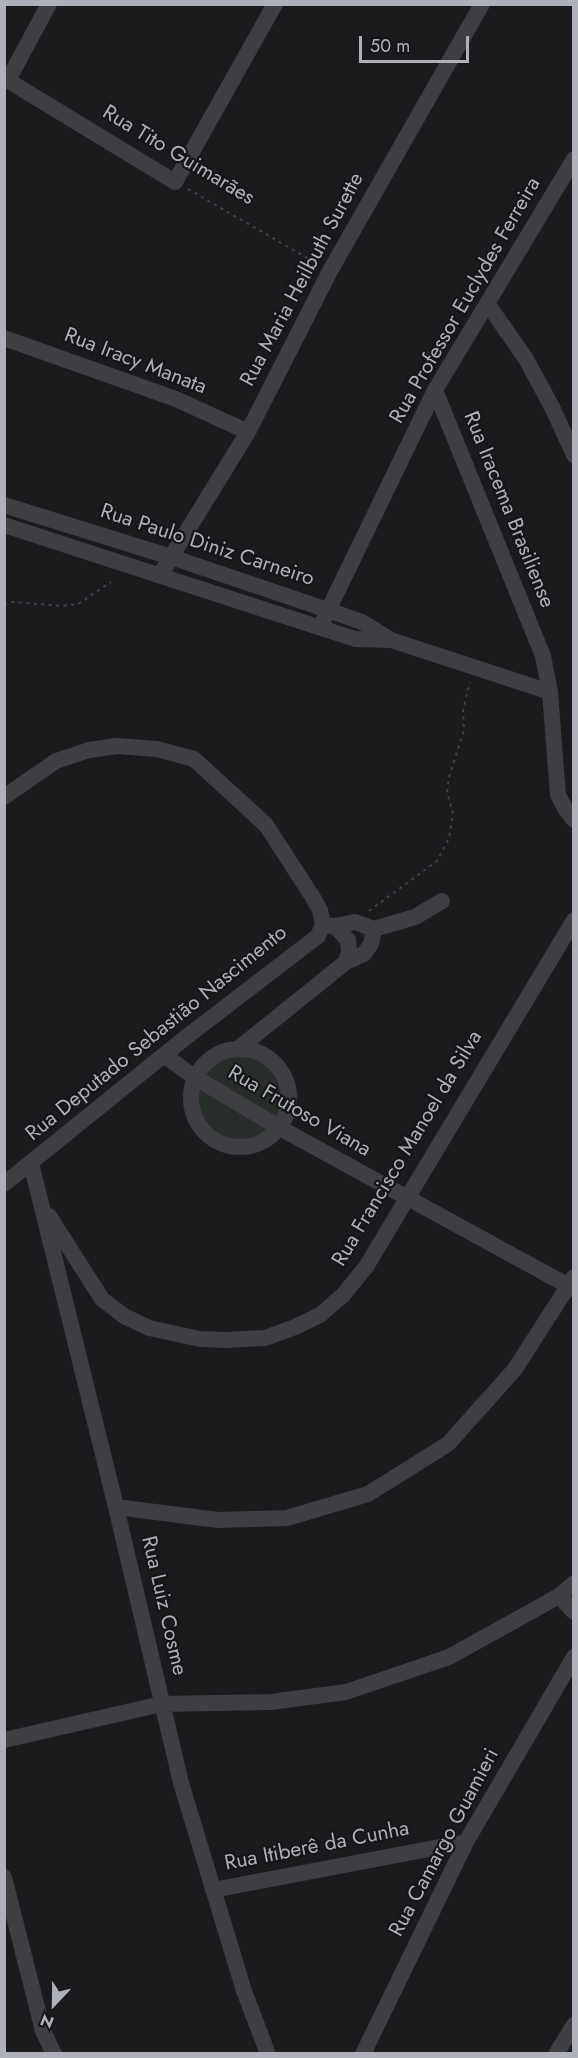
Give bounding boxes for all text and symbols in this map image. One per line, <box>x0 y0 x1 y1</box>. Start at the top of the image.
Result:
scale bar <box>362 24 472 62</box>
text: 50 m <box>370 33 410 59</box>
street label: Rua Tito Guimarães <box>97 101 259 211</box>
street label: Rua Maria Heilbuth Surette <box>236 169 370 391</box>
street label: Rua Professor Euclydes Ferreira <box>385 173 547 429</box>
street label: Rua Iracy Manata <box>60 323 210 401</box>
street label: Rua Iracema Brasiliense <box>457 408 559 612</box>
street label: Rua Paulo Diniz Carneiro <box>97 500 317 592</box>
street label: Rua Deputado Sebastião Nascimento <box>21 921 293 1147</box>
street label: Rua Francisco Manoel da Silva <box>328 1027 488 1271</box>
street label: Rua Frutoso Viana <box>223 1061 375 1163</box>
street label: Rua Luiz Cosme <box>135 1534 191 1678</box>
street label: Rua Camargo Guamieri <box>385 1745 505 1941</box>
street label: Rua Itiberê da Cunha <box>223 1817 411 1877</box>
north arrow <box>24 1974 84 2034</box>
text: N <box>37 2008 57 2034</box>

